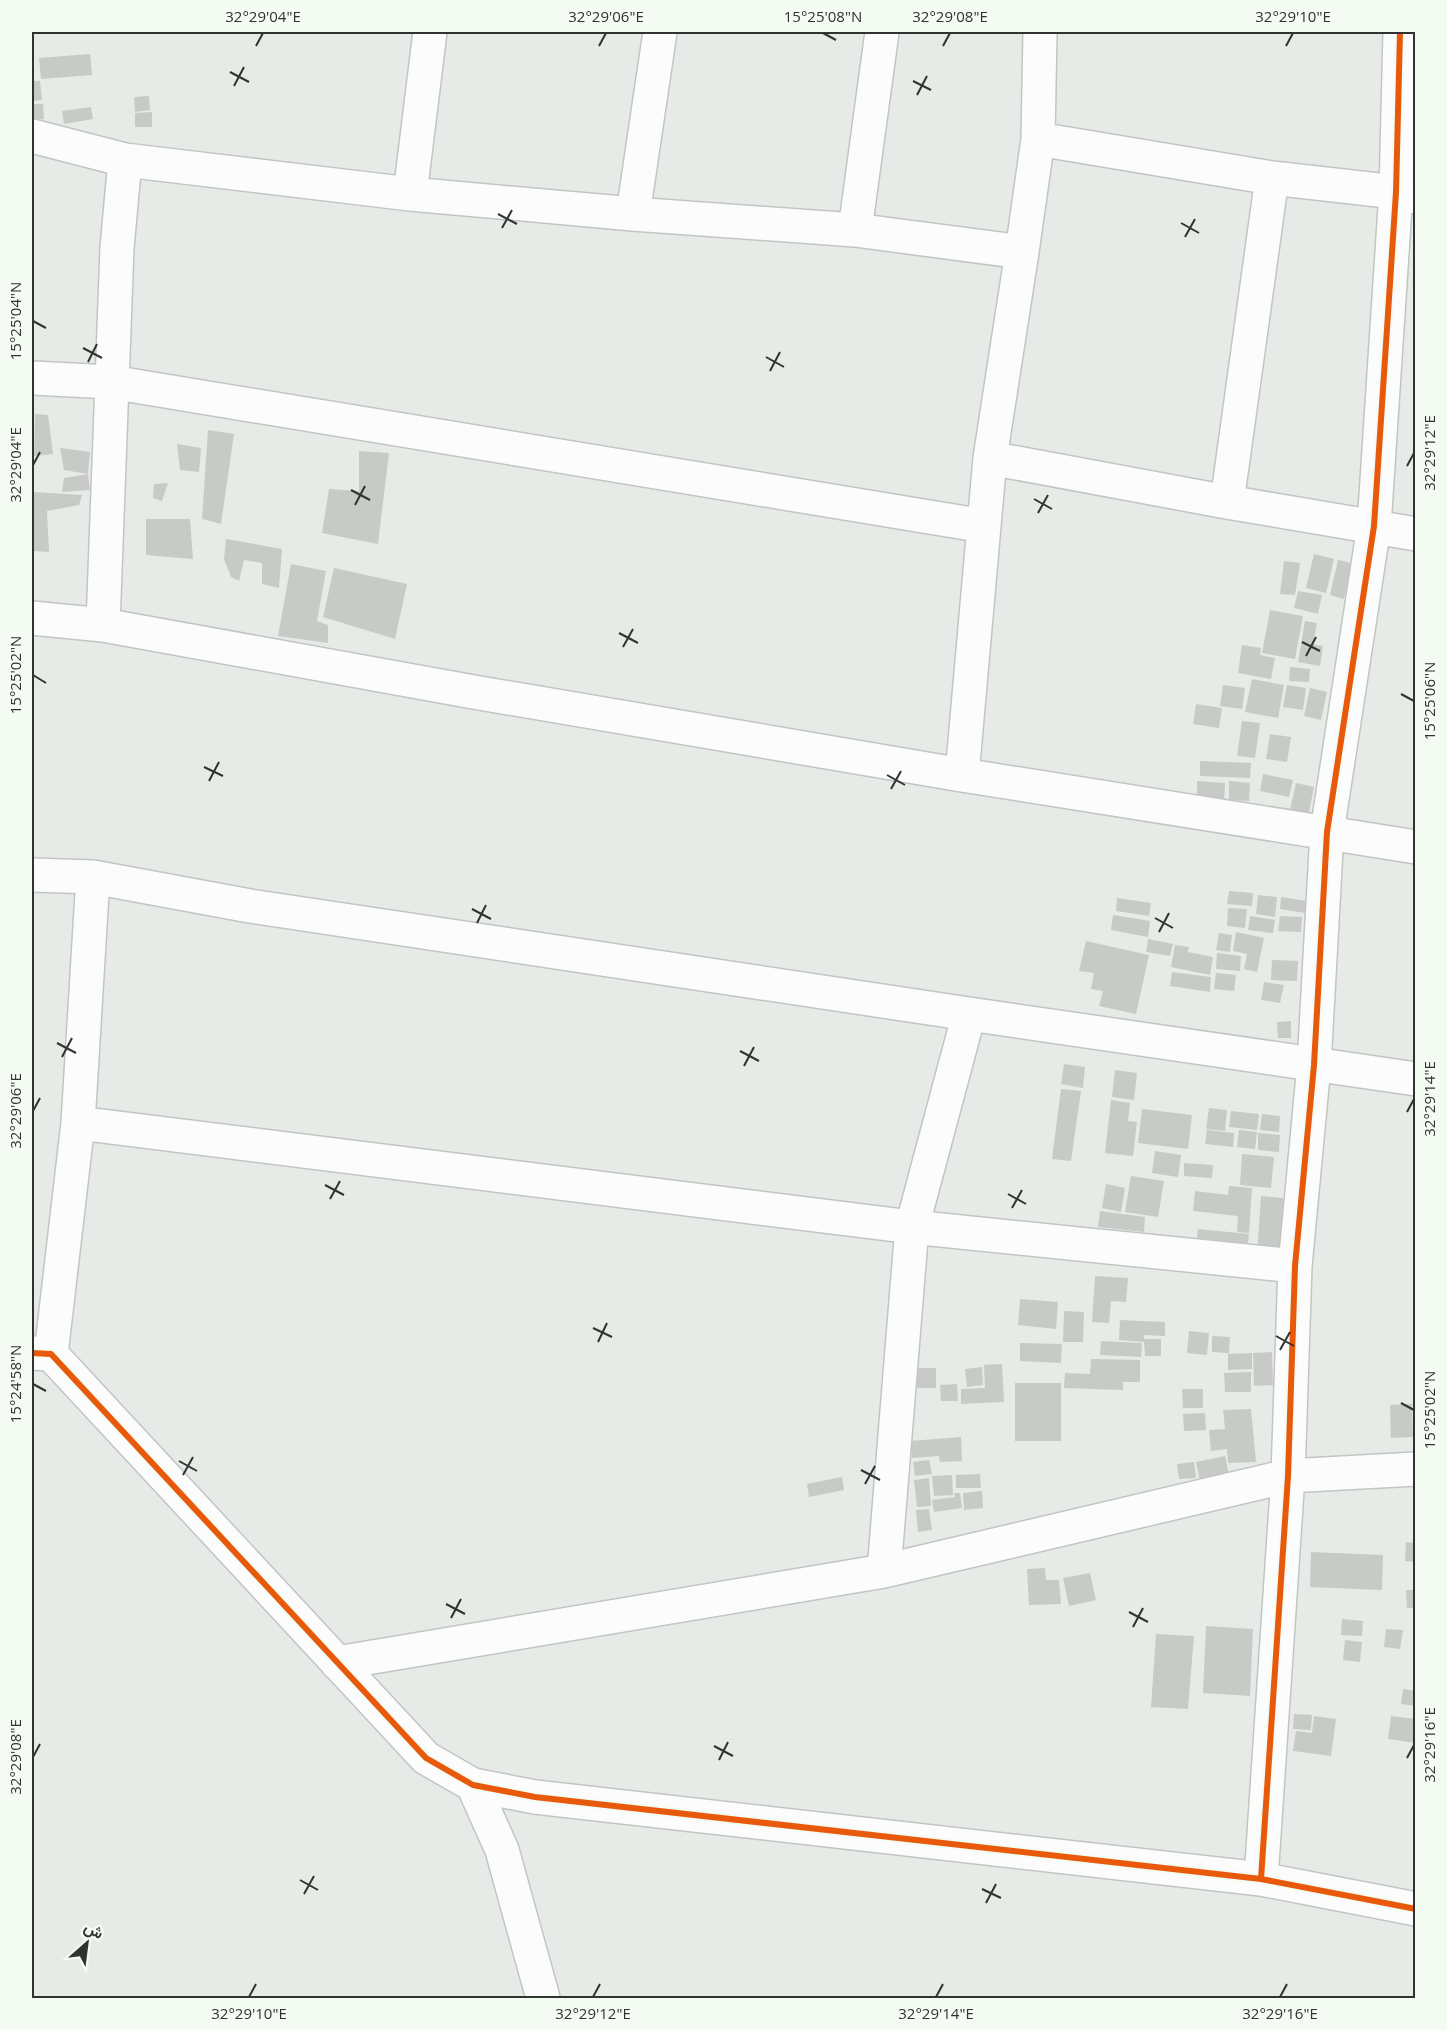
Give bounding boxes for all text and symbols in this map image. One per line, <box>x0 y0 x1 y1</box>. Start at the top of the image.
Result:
text: 32°29'04"E <box>225 6 301 26</box>
text: 32°29'06"E <box>568 6 644 26</box>
text: 15°25'08"N <box>784 6 862 26</box>
text: 32°29'08"E <box>912 6 988 26</box>
text: 32°29'10"E <box>1255 6 1331 26</box>
text: 15°25'04"N <box>5 282 25 360</box>
text: 32°29'12"E <box>1419 415 1439 491</box>
text: 32°29'04"E <box>5 427 25 503</box>
text: 15°25'02"N <box>5 636 25 714</box>
text: 15°25'06"N <box>1419 662 1439 740</box>
text: 32°29'14"E <box>1419 1061 1439 1137</box>
text: 32°29'06"E <box>5 1073 25 1149</box>
text: 15°24'58"N <box>5 1345 25 1423</box>
text: 15°25'02"N <box>1419 1371 1439 1449</box>
text: 32°29'16"E <box>1419 1707 1439 1783</box>
text: 32°29'08"E <box>5 1719 25 1795</box>
north arrow <box>57 1913 117 1973</box>
text: ش <box>80 1916 108 1944</box>
text: 32°29'10"E <box>211 2003 287 2023</box>
text: 32°29'12"E <box>555 2003 631 2023</box>
text: 32°29'14"E <box>898 2003 974 2023</box>
text: 32°29'16"E <box>1242 2003 1318 2023</box>

